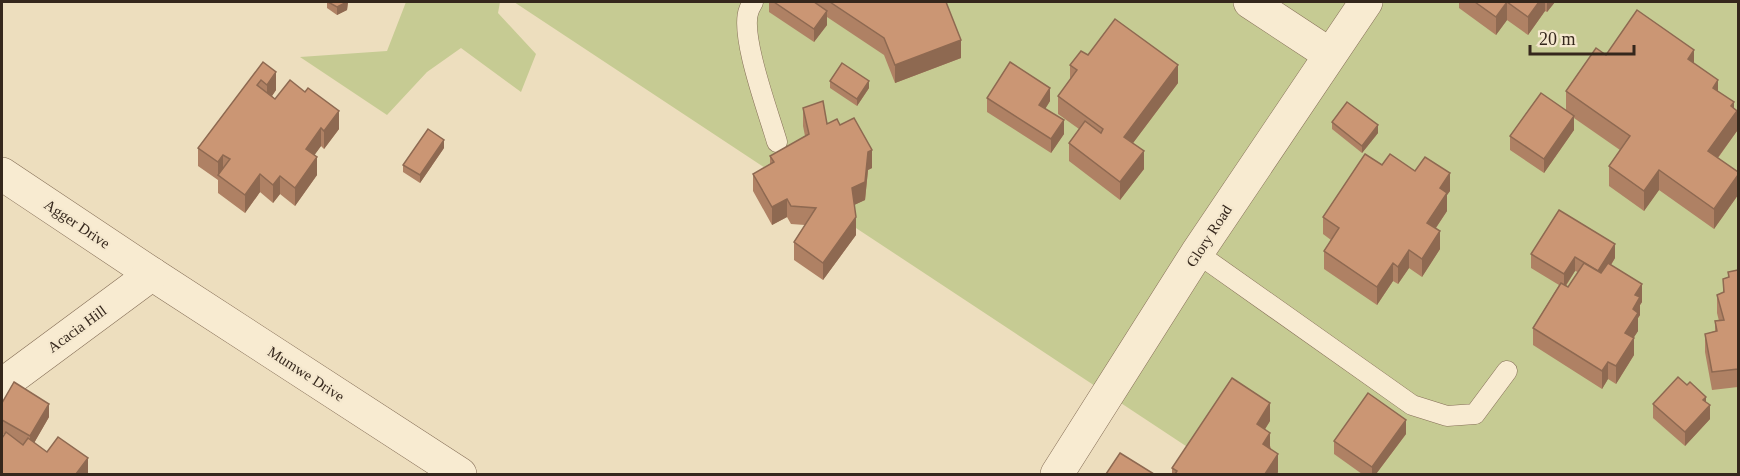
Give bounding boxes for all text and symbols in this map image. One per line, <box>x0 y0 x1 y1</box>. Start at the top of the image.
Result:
scale bar <box>1530 18 1634 56</box>
text: 20 m <box>1539 29 1576 49</box>
street label: Agger Drive <box>41 196 113 252</box>
street label: Glory Road <box>1183 202 1235 270</box>
street label: Acacia Hill <box>45 302 109 356</box>
street label: Mumwe Drive <box>265 343 347 405</box>

